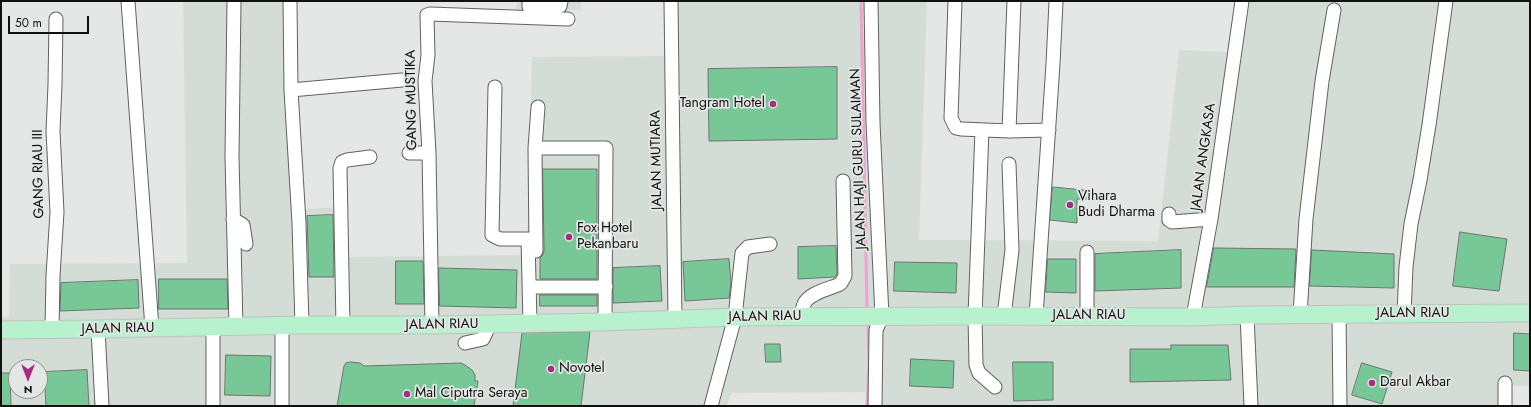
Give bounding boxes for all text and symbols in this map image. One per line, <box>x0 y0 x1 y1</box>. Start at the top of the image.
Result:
scale bar <box>10 8 91 34</box>
text: 50 m <box>15 14 42 32</box>
street label: GANG MUSTIKA <box>403 50 421 150</box>
street label: JALAN HAJI GURU SULAIMAN <box>847 68 871 250</box>
place label: Tangram Hotel <box>680 96 765 112</box>
marker: Tangram Hotel <box>768 99 778 109</box>
street label: JALAN ANGKASA <box>1188 102 1220 212</box>
street label: JALAN MUTIARA <box>648 110 666 210</box>
street label: GANG RIAU III <box>30 129 48 219</box>
place label: Vihara Budi Dharma <box>1078 189 1155 222</box>
marker: Vihara Budi Dharma <box>1065 200 1075 210</box>
place label: Fox Hotel Pekanbaru <box>577 221 639 254</box>
marker: Fox Hotel Pekanbaru <box>564 232 574 242</box>
street label: JALAN RIAU <box>1377 306 1449 322</box>
street label: JALAN RIAU <box>728 308 802 326</box>
street label: JALAN RIAU <box>1053 308 1125 324</box>
street label: JALAN RIAU <box>405 316 479 334</box>
street label: JALAN RIAU <box>81 320 155 338</box>
north arrow <box>8 359 48 399</box>
place label: Novotel <box>559 361 605 377</box>
marker: Novotel <box>546 364 556 374</box>
place label: Darul Akbar <box>1380 375 1451 391</box>
marker: Darul Akbar <box>1367 378 1377 388</box>
text: N <box>24 382 32 398</box>
place label: Mal Ciputra Seraya <box>415 386 527 402</box>
marker: Mal Ciputra Seraya <box>402 389 412 399</box>

